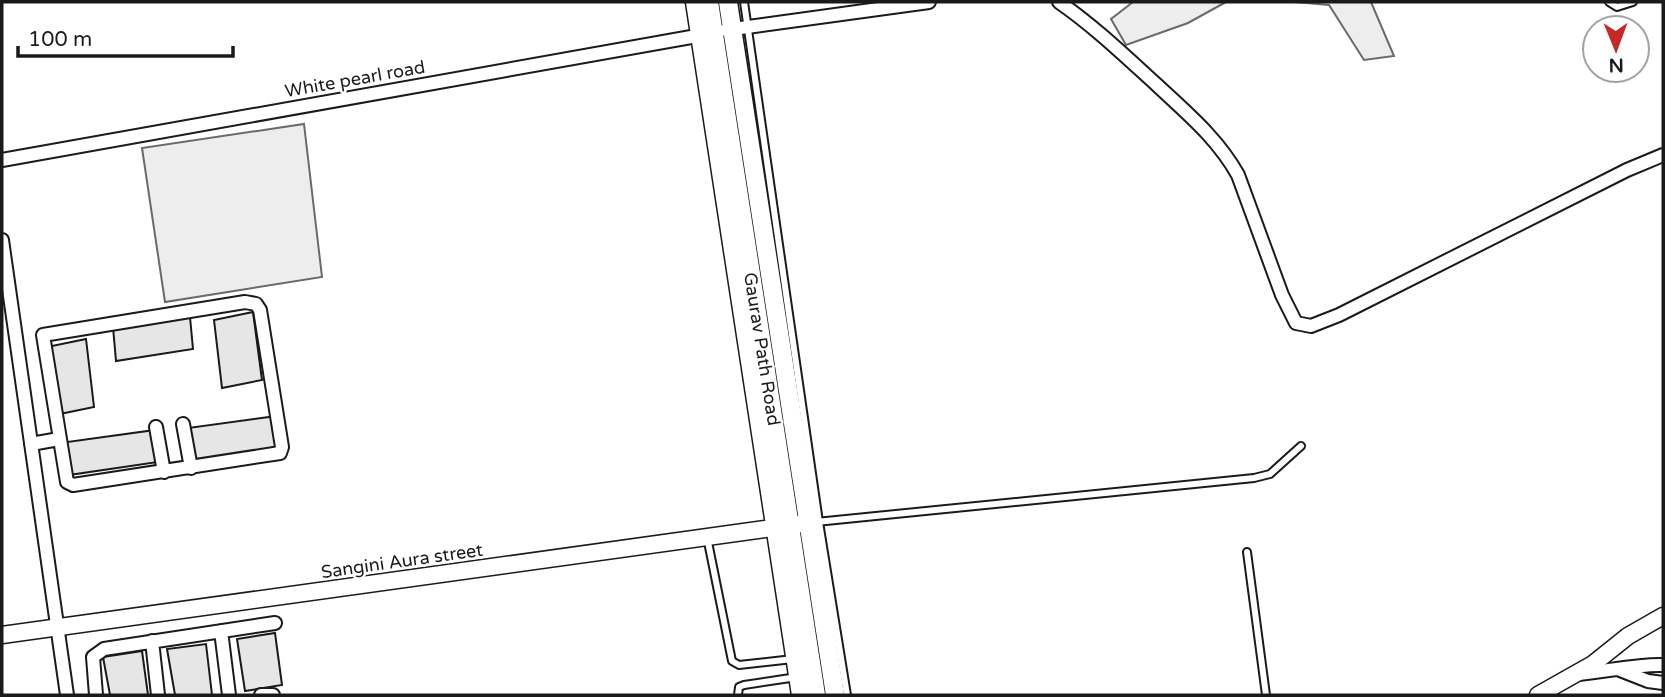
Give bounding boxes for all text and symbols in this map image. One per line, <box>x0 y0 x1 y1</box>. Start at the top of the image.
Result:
scale bar <box>18 14 233 58</box>
north arrow <box>1581 14 1651 84</box>
text: 100 m <box>28 27 92 52</box>
text: N <box>1608 54 1624 76</box>
street label: White pearl road <box>283 56 427 102</box>
street label: Gaurav Path Road <box>739 271 785 427</box>
street label: Sangini Aura street <box>320 539 484 583</box>

